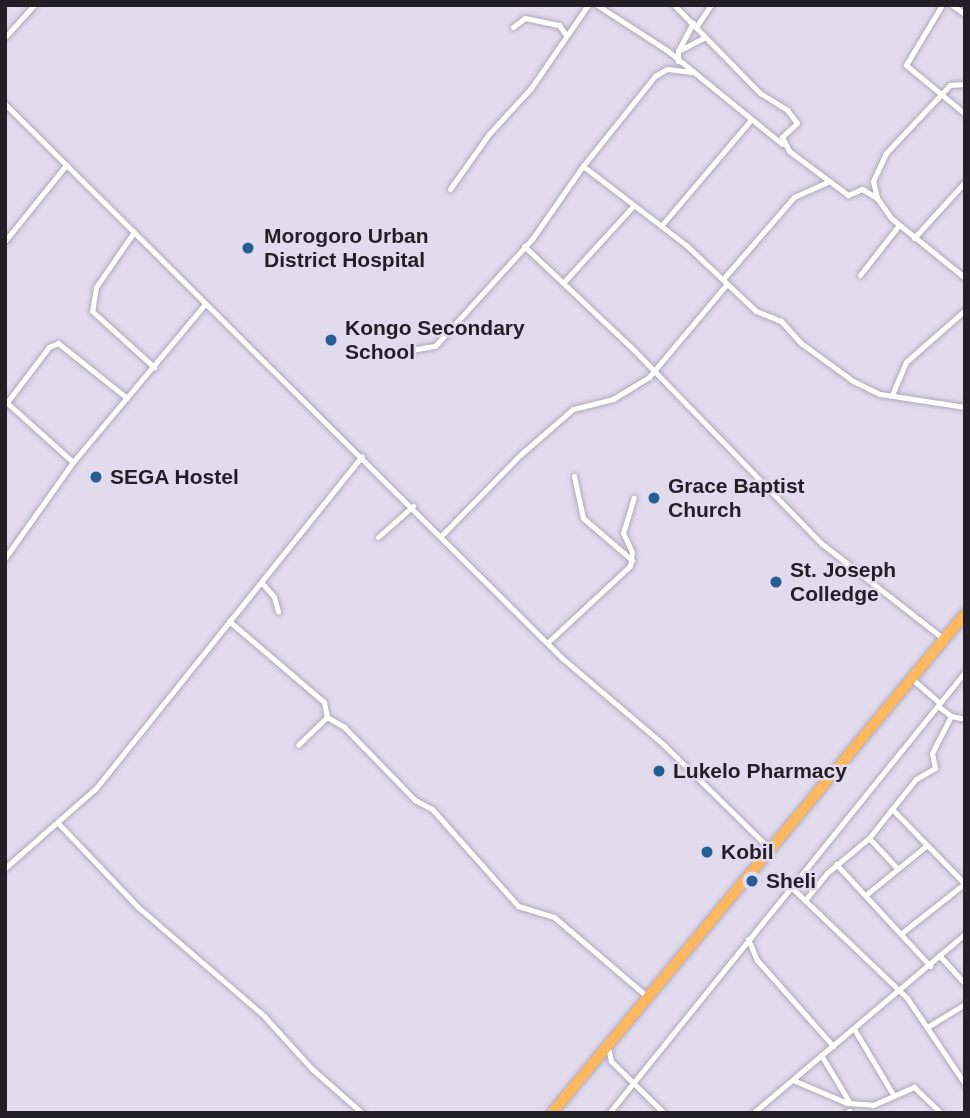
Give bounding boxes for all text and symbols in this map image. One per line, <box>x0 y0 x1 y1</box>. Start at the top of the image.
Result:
place label: Morogoro Urban District Hospital <box>264 223 428 273</box>
marker: Morogoro Urban District Hospital <box>238 238 258 258</box>
place label: Kongo Secondary School <box>345 315 525 365</box>
marker: Kongo Secondary School <box>323 332 339 348</box>
place label: SEGA Hostel <box>110 464 240 490</box>
marker: SEGA Hostel <box>88 469 104 485</box>
place label: Grace Baptist Church <box>668 473 805 523</box>
marker: Grace Baptist Church <box>646 490 662 506</box>
place label: St. Joseph Colledge <box>790 557 896 607</box>
marker: St. Joseph Colledge <box>768 574 784 590</box>
place label: Lukelo Pharmacy <box>673 758 847 784</box>
marker: Lukelo Pharmacy <box>651 763 667 779</box>
place label: Kobil <box>721 839 773 865</box>
marker: Kobil <box>699 844 715 860</box>
place label: Sheli <box>766 868 816 894</box>
marker: Sheli <box>744 873 760 889</box>

